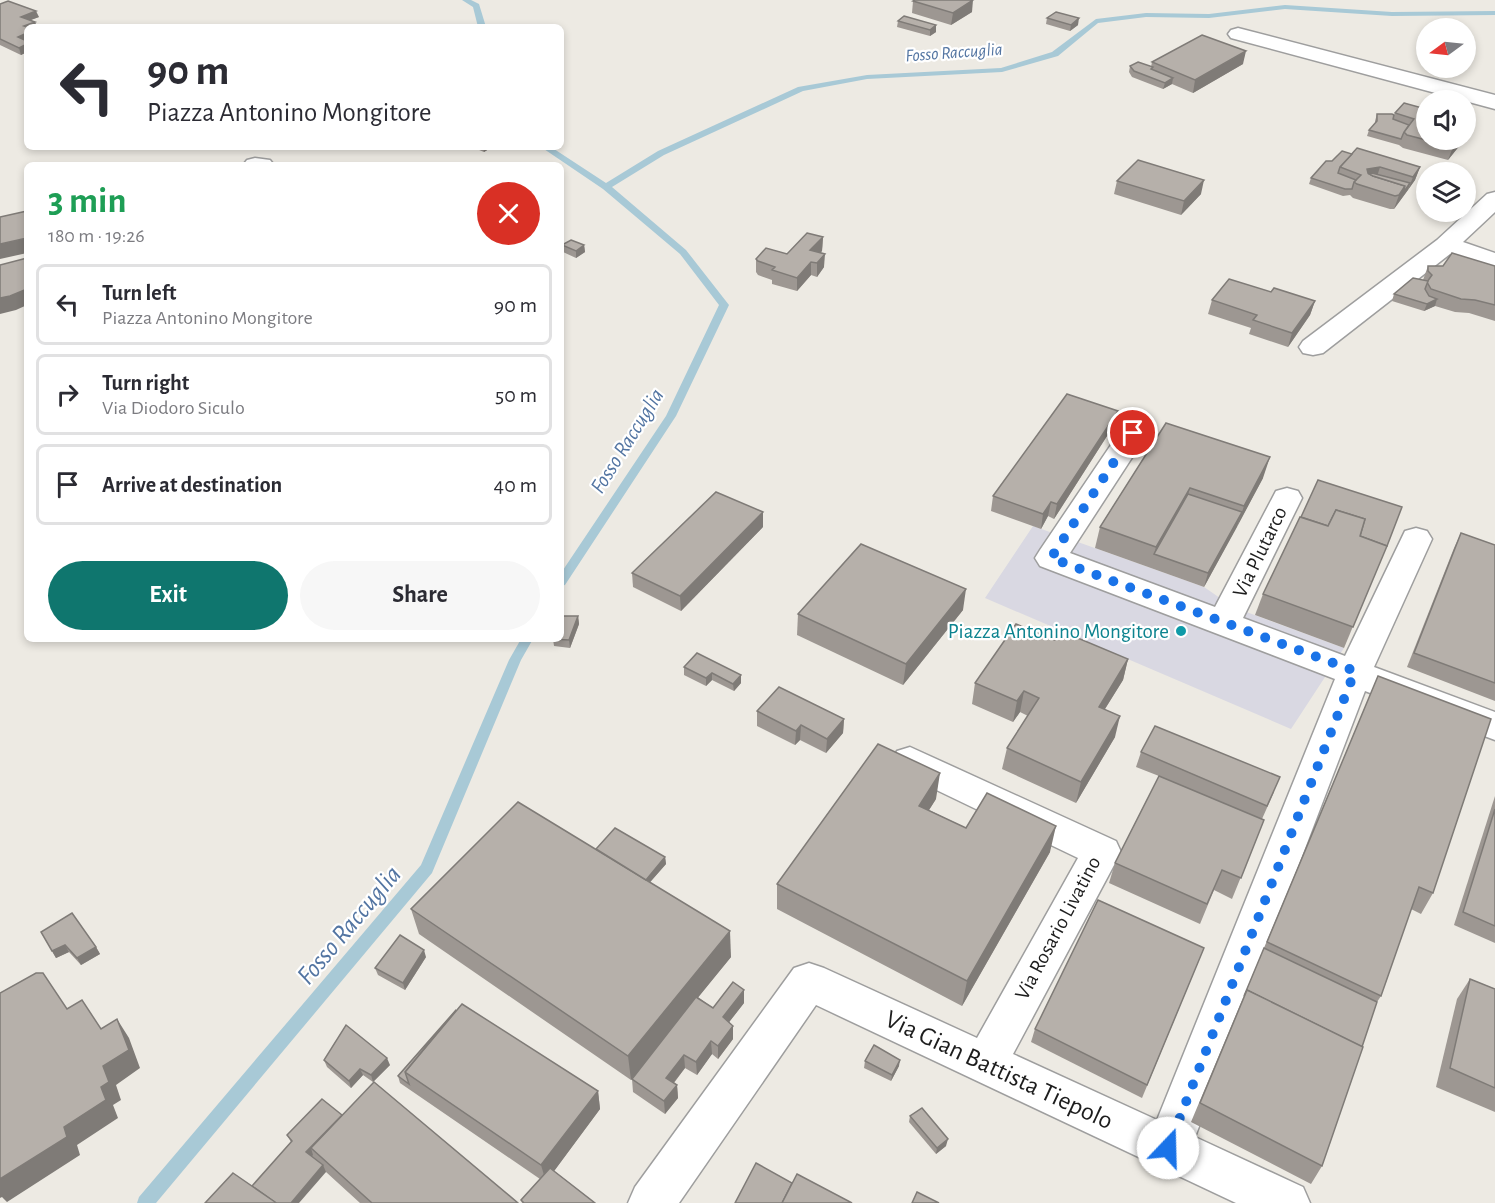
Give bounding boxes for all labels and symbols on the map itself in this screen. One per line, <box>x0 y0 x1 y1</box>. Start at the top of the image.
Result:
north arrow <box>1416 18 1476 78</box>
water label: Fosso Raccuglia <box>905 41 1003 65</box>
water label: Fosso Raccuglia <box>586 385 668 497</box>
pin <box>1107 407 1158 458</box>
street label: Via Plutarco <box>1229 503 1291 601</box>
place label: Piazza Antonino Mongitore <box>948 621 1169 642</box>
marker: Piazza Antonino Mongitore <box>1174 624 1188 638</box>
street label: Via Rosario Livatino <box>1011 853 1105 1003</box>
water label: Fosso Raccuglia <box>292 860 406 990</box>
street label: Via Gian Battista Tiepolo <box>881 1006 1117 1134</box>
position arrow <box>1136 1116 1200 1180</box>

